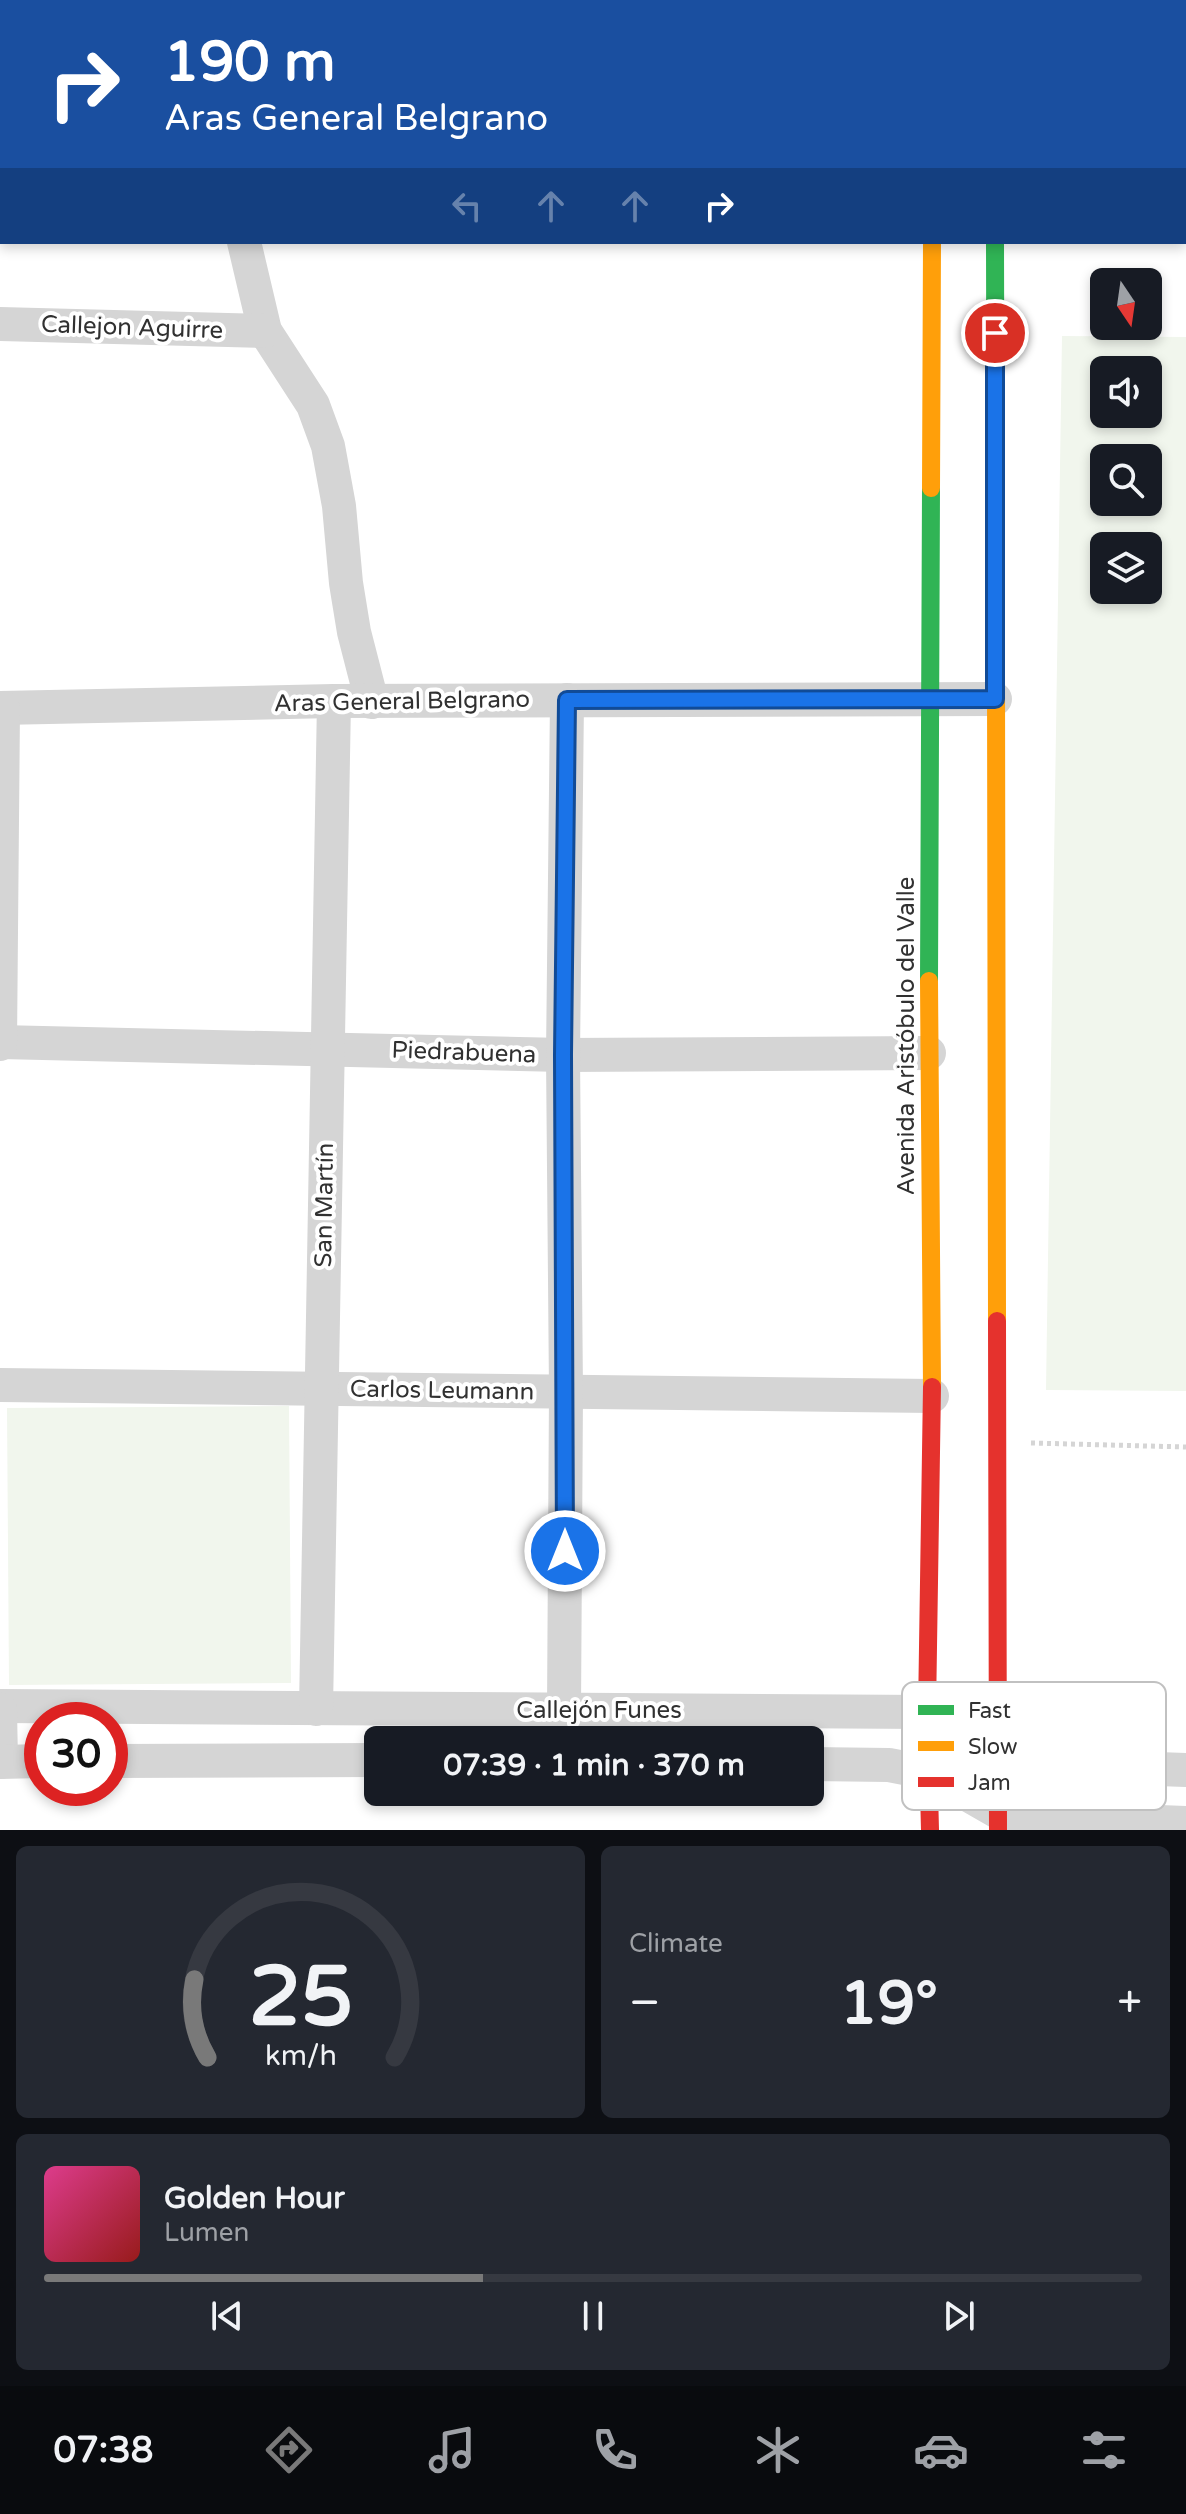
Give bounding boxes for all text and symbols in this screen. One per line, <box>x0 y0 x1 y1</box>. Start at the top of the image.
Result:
text: 190 m <box>164 29 335 96</box>
icon: right <box>32 32 136 136</box>
text: Aras General Belgrano <box>164 97 548 140</box>
icon: left <box>445 184 489 228</box>
icon: ahead <box>529 184 573 228</box>
icon: ahead <box>613 184 657 228</box>
icon: right <box>697 184 741 228</box>
north arrow <box>1090 268 1162 340</box>
map controls <box>1090 268 1162 604</box>
pin <box>961 299 1029 367</box>
street label: Callejon Aguirre <box>40 310 224 345</box>
icon: arrive <box>973 311 1017 355</box>
button: sound <box>1090 356 1162 428</box>
button: search <box>1090 444 1162 516</box>
button: layers <box>1090 532 1162 604</box>
street label: Aras General Belgrano <box>274 685 530 718</box>
street label: Avenida Aristóbulo del Valle <box>892 877 921 1195</box>
street label: Piedrabuena <box>391 1035 537 1070</box>
street label: San Martín <box>309 1142 340 1268</box>
street label: Carlos Leumann <box>350 1374 534 1407</box>
position arrow <box>523 1509 607 1593</box>
legend <box>902 1682 1166 1810</box>
street label: Callejón Funes <box>516 1696 682 1725</box>
text: Fast <box>968 1698 1011 1724</box>
speed limit sign: 30 <box>24 1702 128 1806</box>
text: Slow <box>968 1734 1018 1760</box>
text: 07:39 · 1 min · 370 m <box>443 1747 745 1784</box>
text: Jam <box>968 1770 1011 1796</box>
text: Climate <box>629 1928 723 1959</box>
text: 25 <box>248 1948 353 2048</box>
text: 19° <box>840 1968 938 2040</box>
text: − <box>629 1977 660 2030</box>
text: + <box>1117 1977 1142 2030</box>
text: km/h <box>265 2039 336 2073</box>
text: Golden Hour <box>164 2180 345 2217</box>
text: Lumen <box>164 2217 249 2248</box>
icon: previous <box>205 2294 249 2338</box>
icon: pause <box>571 2294 615 2338</box>
icon: next <box>937 2294 981 2338</box>
icon: directions <box>261 2422 317 2478</box>
icon: music <box>424 2422 480 2478</box>
icon: phone <box>587 2422 643 2478</box>
icon: climate <box>750 2422 806 2478</box>
icon: car <box>913 2422 969 2478</box>
icon: filters <box>1076 2422 1132 2478</box>
text: 07:38 <box>54 2429 153 2472</box>

